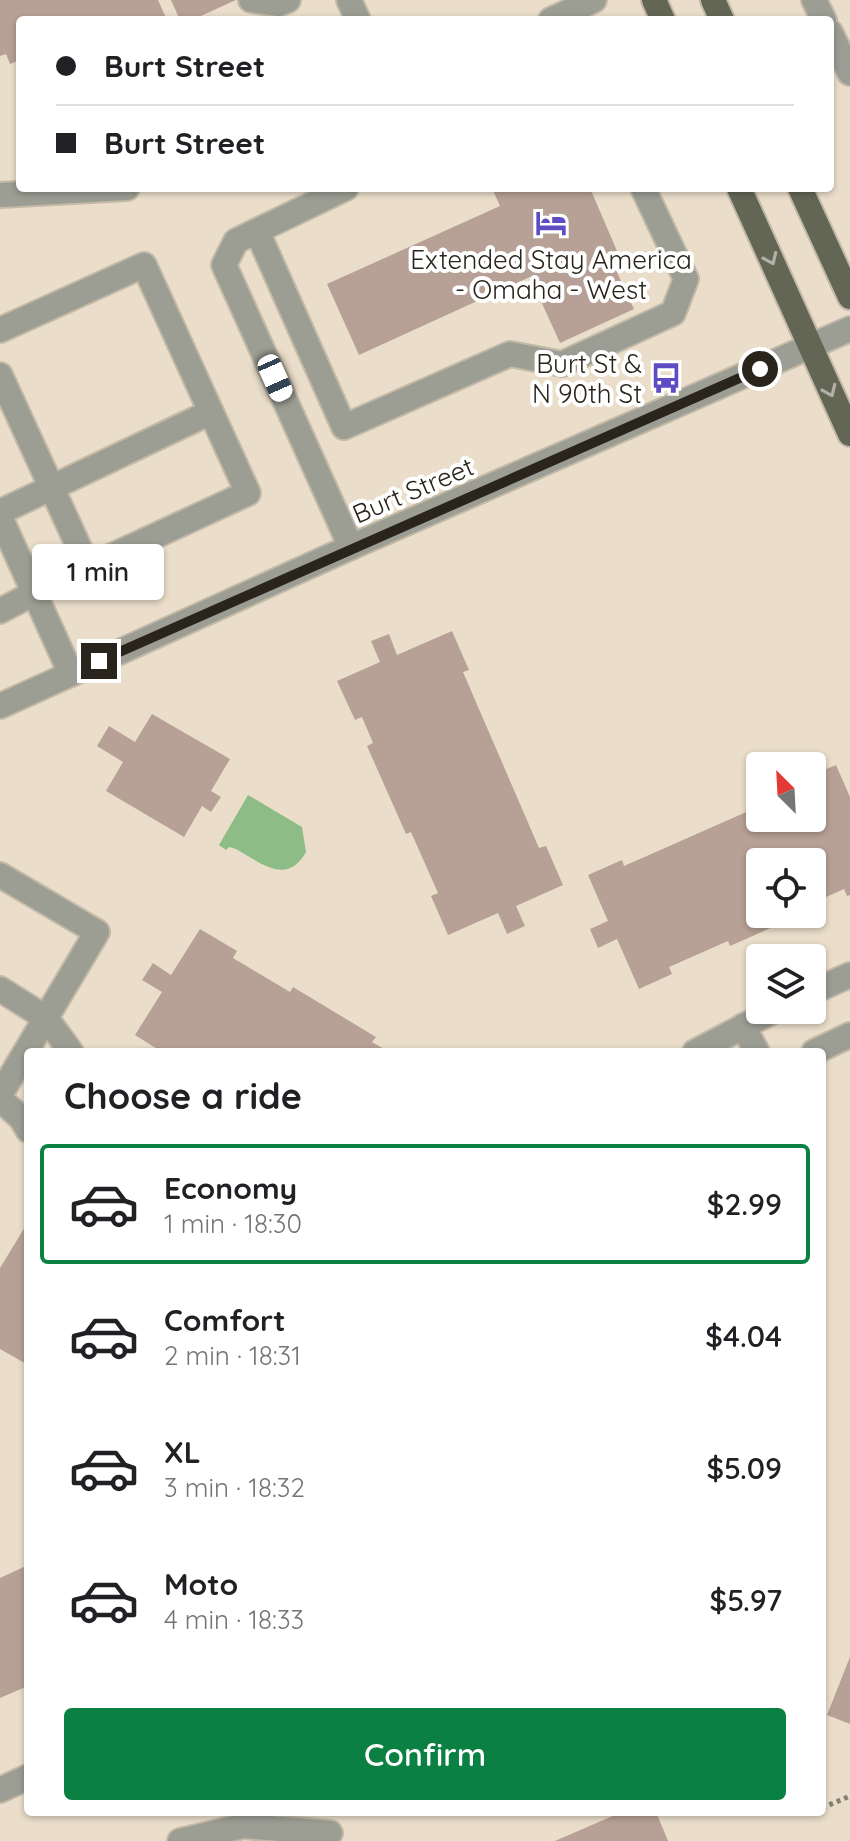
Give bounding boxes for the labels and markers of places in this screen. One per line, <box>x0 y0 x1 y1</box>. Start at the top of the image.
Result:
hotel icon: Extended Stay America - Omaha - West <box>534 206 568 240</box>
place label: Extended Stay America - Omaha - West <box>410 243 692 306</box>
place label: Burt St & N 90th St <box>532 347 642 410</box>
bus stop icon: Burt St & N 90th St <box>649 361 683 395</box>

